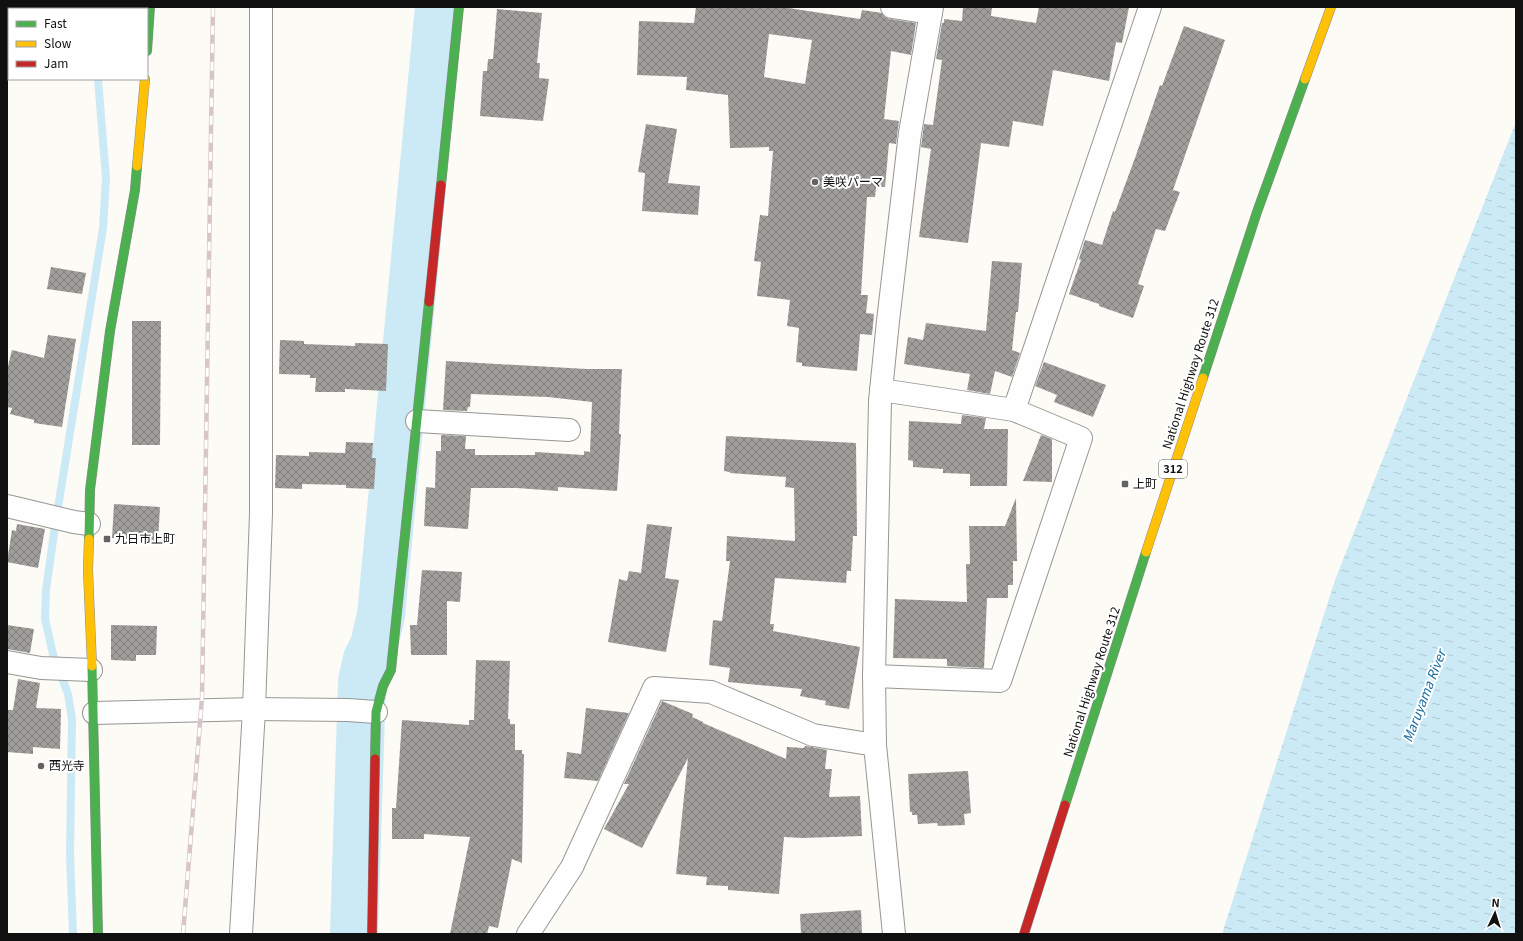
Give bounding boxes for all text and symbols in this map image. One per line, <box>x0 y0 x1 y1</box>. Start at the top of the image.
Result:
legend <box>8 8 148 80</box>
text: Fast <box>44 14 67 31</box>
text: Slow <box>44 34 72 51</box>
text: Jam <box>44 54 68 71</box>
place label: 美咲パーマ <box>823 172 883 189</box>
marker: 美咲パーマ <box>810 177 820 187</box>
street label: National Highway Route 312 <box>1157 296 1222 451</box>
road number: 312 <box>1159 460 1187 478</box>
place label: 上町 <box>1133 474 1157 491</box>
marker: 上町 <box>1120 479 1130 489</box>
place label: 九日市上町 <box>115 529 175 546</box>
marker: 九日市上町 <box>102 534 112 544</box>
street label: National Highway Route 312 <box>1058 604 1123 759</box>
water label: Maruyama River <box>1397 645 1451 745</box>
place label: 西光寺 <box>49 756 85 773</box>
marker: 西光寺 <box>36 761 46 771</box>
north arrow <box>1475 893 1515 933</box>
text: N <box>1491 894 1500 910</box>

